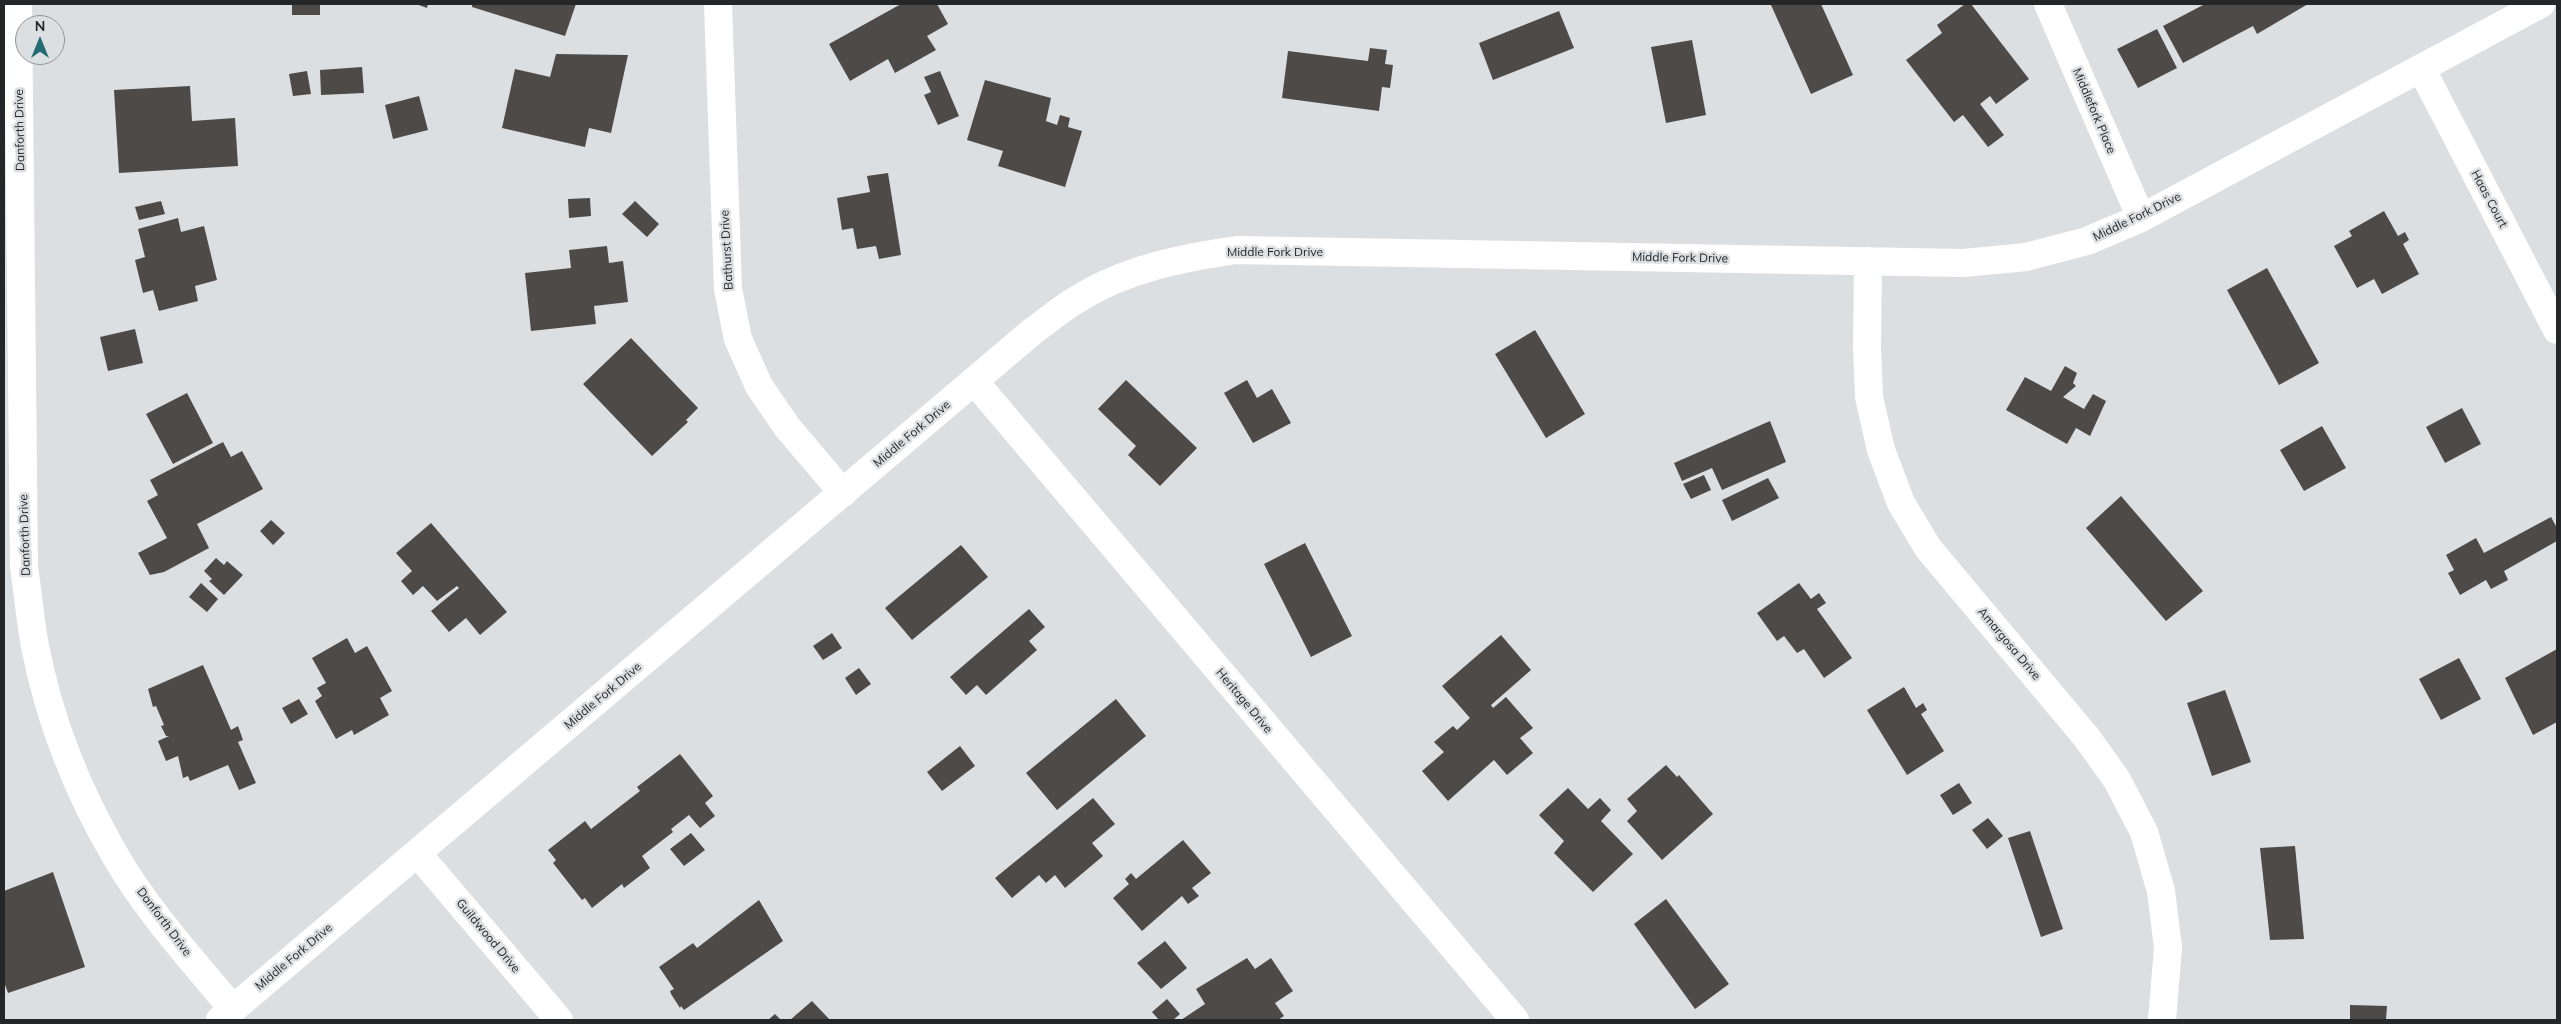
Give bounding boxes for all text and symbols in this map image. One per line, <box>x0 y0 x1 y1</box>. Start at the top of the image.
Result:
north arrow <box>15 15 65 65</box>
text: N <box>35 17 45 35</box>
street label: Middlefork Place <box>2069 66 2119 156</box>
street label: Danforth Drive <box>12 89 28 171</box>
street label: Haas Court <box>2468 168 2510 230</box>
street label: Middle Fork Drive <box>2091 189 2183 245</box>
street label: Bathurst Drive <box>718 210 736 290</box>
street label: Middle Fork Drive <box>1227 245 1323 259</box>
street label: Middle Fork Drive <box>1632 250 1728 266</box>
street label: Middle Fork Drive <box>871 398 953 470</box>
street label: Danforth Drive <box>16 494 34 576</box>
street label: Amargosa Drive <box>1974 605 2044 683</box>
street label: Middle Fork Drive <box>562 660 644 732</box>
street label: Heritage Drive <box>1213 666 1275 736</box>
street label: Danforth Drive <box>134 885 194 959</box>
street label: Guildwood Drive <box>453 896 523 976</box>
street label: Middle Fork Drive <box>253 921 335 993</box>

